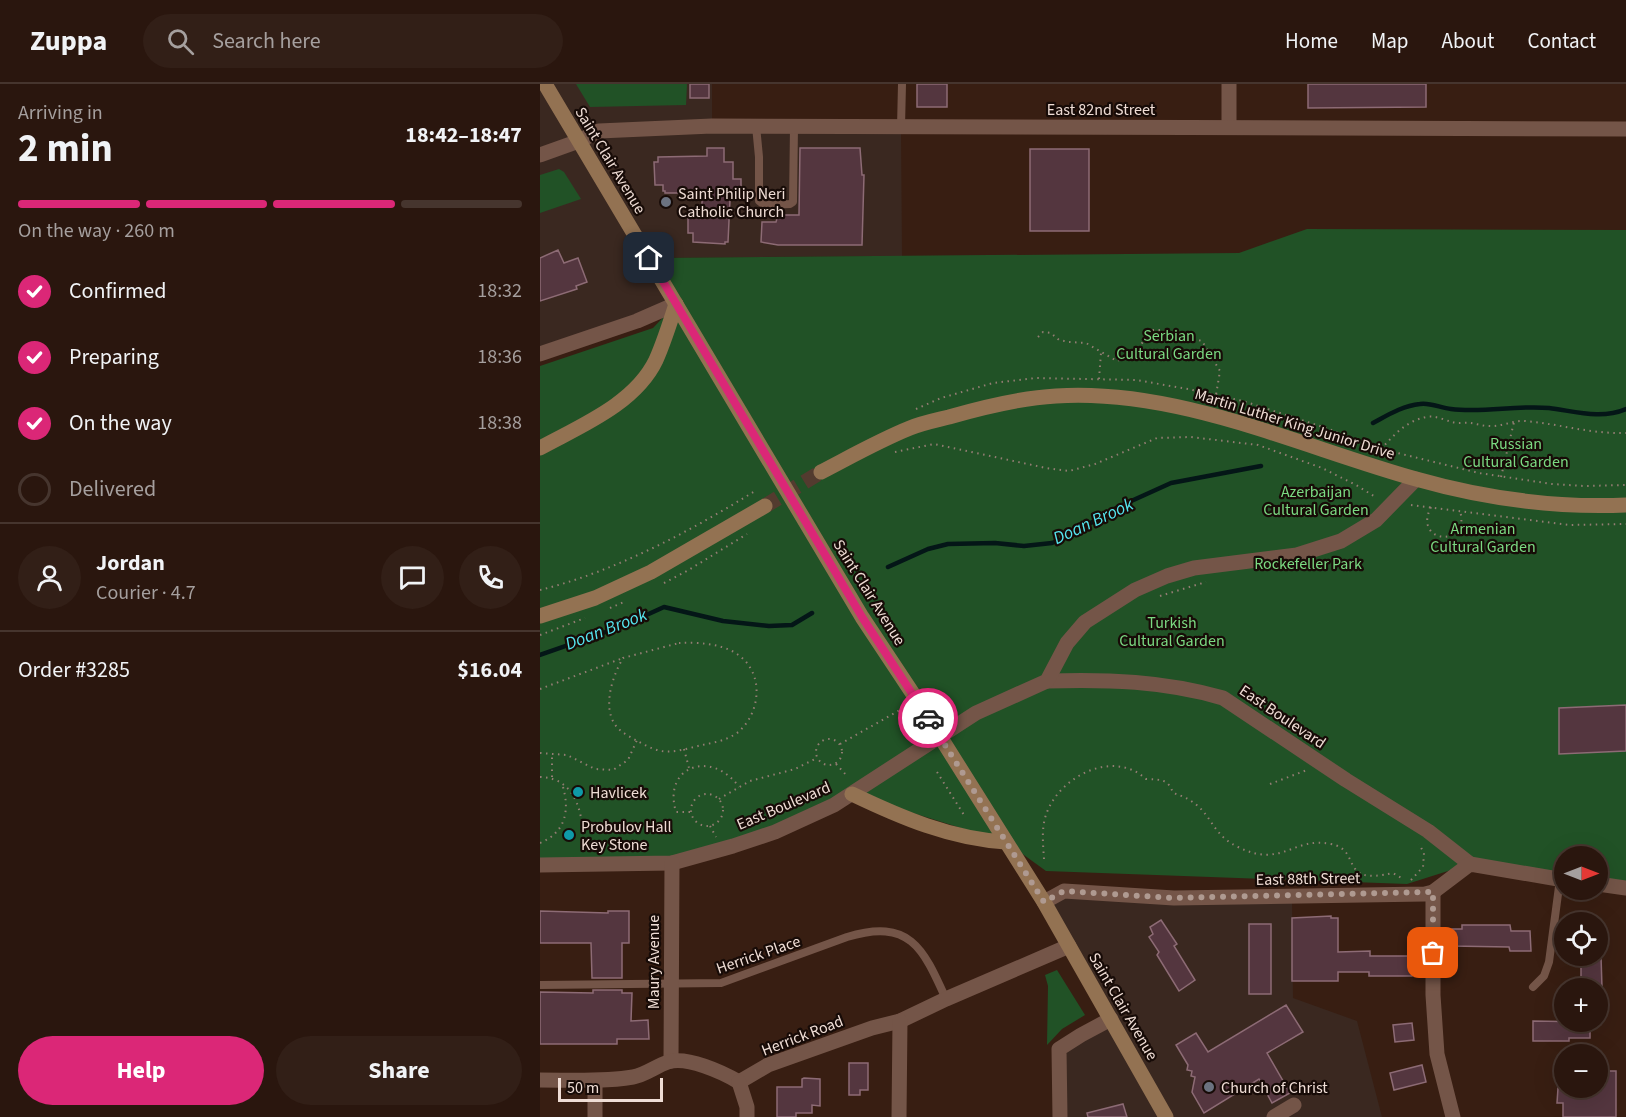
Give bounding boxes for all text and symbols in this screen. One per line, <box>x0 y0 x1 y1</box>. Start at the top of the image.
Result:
search box <box>143 14 563 68</box>
text: Zuppa <box>30 21 107 61</box>
icon: search <box>164 25 197 58</box>
text: Search here <box>212 25 321 57</box>
text: Home <box>1285 26 1338 56</box>
text: Map <box>1371 26 1409 56</box>
text: About <box>1442 26 1494 56</box>
text: Contact <box>1527 26 1596 56</box>
text: Arriving in <box>18 99 103 127</box>
street label: East 82nd Street <box>1047 99 1156 121</box>
street label: Saint Clair Avenue <box>570 103 651 218</box>
text: 18:42–18:47 <box>405 119 522 151</box>
text: 2 min <box>18 121 113 177</box>
place label: Saint Philip Neri Catholic Church <box>678 183 785 223</box>
marker: Saint Philip Neri Catholic Church <box>659 195 673 209</box>
text: On the way · 260 m <box>18 217 175 245</box>
pin <box>623 232 674 283</box>
icon: home <box>632 241 665 274</box>
icon: check <box>18 275 51 308</box>
text: Confirmed <box>69 275 166 307</box>
text: 18:32 <box>477 277 522 305</box>
park label: Serbian Cultural Garden <box>1116 325 1222 365</box>
icon: check <box>18 341 51 374</box>
text: Preparing <box>69 341 159 373</box>
text: 18:36 <box>477 343 522 371</box>
street label: Martin Luther King Junior Drive <box>1192 383 1397 465</box>
icon: check <box>18 407 51 440</box>
text: On the way <box>69 407 172 439</box>
text: 18:38 <box>477 409 522 437</box>
park label: Russian Cultural Garden <box>1463 433 1569 473</box>
text: Delivered <box>69 473 156 505</box>
park label: Azerbaijan Cultural Garden <box>1263 481 1369 521</box>
water label: Doan Brook <box>1049 492 1138 551</box>
park label: Armenian Cultural Garden <box>1430 518 1536 558</box>
street label: Saint Clair Avenue <box>828 535 911 650</box>
button: person <box>18 546 81 609</box>
button: chat <box>381 546 444 609</box>
button: phone <box>459 546 522 609</box>
text: Jordan <box>96 547 165 579</box>
park label: Rockefeller Park <box>1254 553 1362 575</box>
text: Courier · 4.7 <box>96 579 196 607</box>
water label: Doan Brook <box>562 602 651 657</box>
park label: Turkish Cultural Garden <box>1119 612 1225 652</box>
text: Order #3285 <box>18 654 130 686</box>
text: $16.04 <box>457 654 522 686</box>
street label: East Boulevard <box>1235 680 1330 754</box>
courier <box>898 688 958 748</box>
icon: car <box>912 702 945 735</box>
street label: East Boulevard <box>733 776 834 836</box>
place label: Havlicek <box>590 782 647 804</box>
marker: Havlicek <box>571 785 585 799</box>
place label: Probulov Hall Key Stone <box>581 816 672 856</box>
marker: Probulov Hall Key Stone <box>562 828 576 842</box>
north arrow <box>1554 846 1608 900</box>
map controls <box>1554 846 1608 1098</box>
street label: East 88th Street <box>1255 867 1361 891</box>
button: locate <box>1554 912 1608 966</box>
street label: Maury Avenue <box>643 915 665 1009</box>
pin <box>1407 927 1458 978</box>
street label: Herrick Place <box>713 930 804 980</box>
icon: bag <box>1416 936 1449 969</box>
street label: Saint Clair Avenue <box>1083 949 1163 1065</box>
button: + <box>1554 978 1608 1032</box>
street label: Herrick Road <box>758 1010 847 1062</box>
button: Help <box>18 1036 264 1105</box>
button: Share <box>276 1036 522 1105</box>
button: − <box>1554 1044 1608 1098</box>
scale bar <box>558 1075 663 1102</box>
text: 50 m <box>567 1077 599 1099</box>
place label: Church of Christ <box>1221 1077 1328 1099</box>
marker: Church of Christ <box>1202 1080 1216 1094</box>

